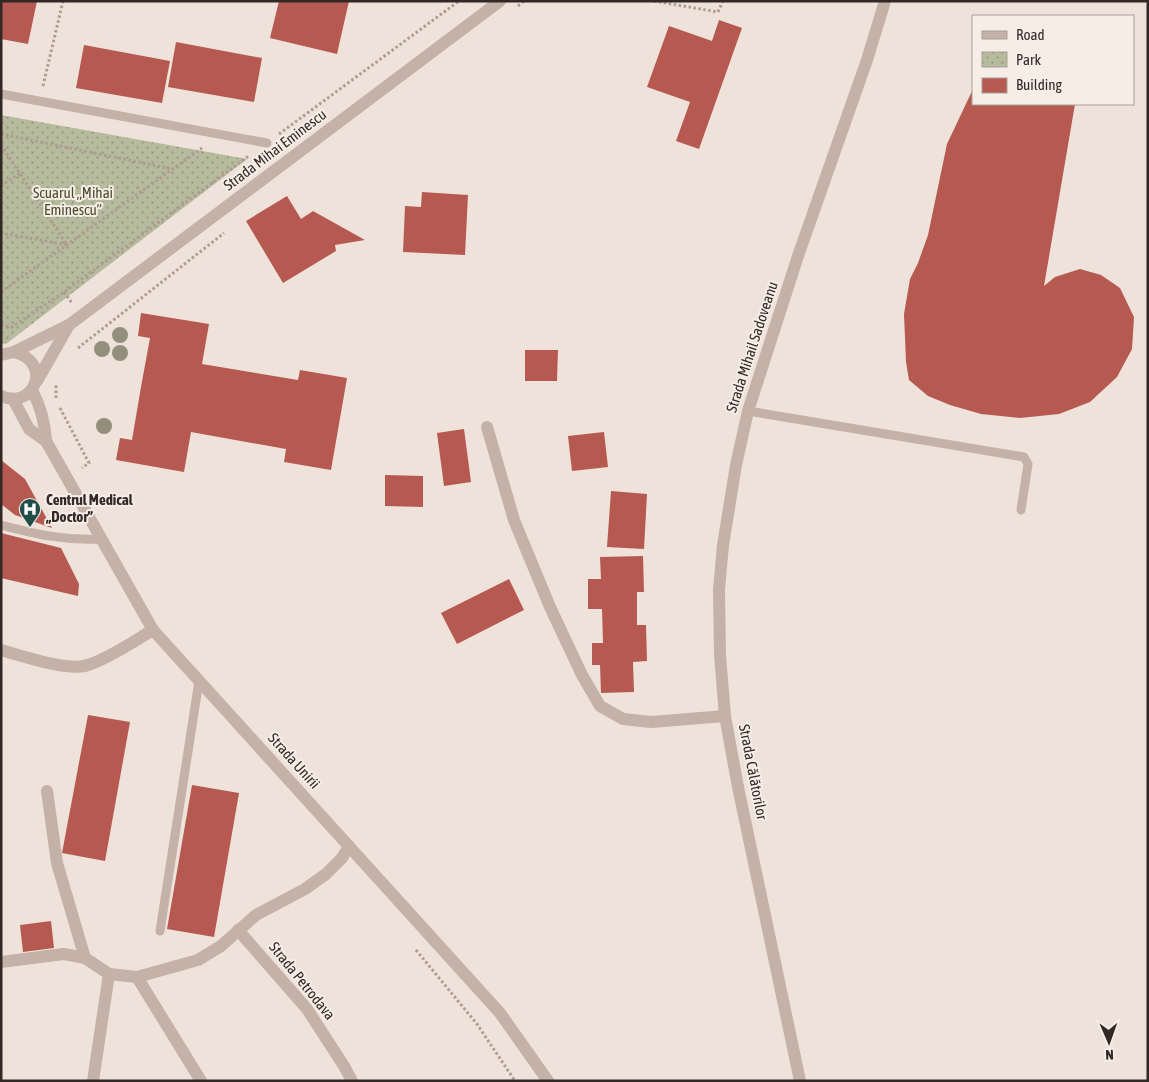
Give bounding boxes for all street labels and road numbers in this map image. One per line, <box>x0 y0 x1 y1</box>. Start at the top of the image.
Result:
street label: Strada Mihai Eminescu <box>220 106 329 194</box>
street label: Strada Mihail Sadoveanu <box>722 279 781 414</box>
street label: Strada Călătorilor <box>736 723 771 822</box>
street label: Strada Unirii <box>265 729 324 792</box>
street label: Strada Petrodava <box>266 939 339 1023</box>

